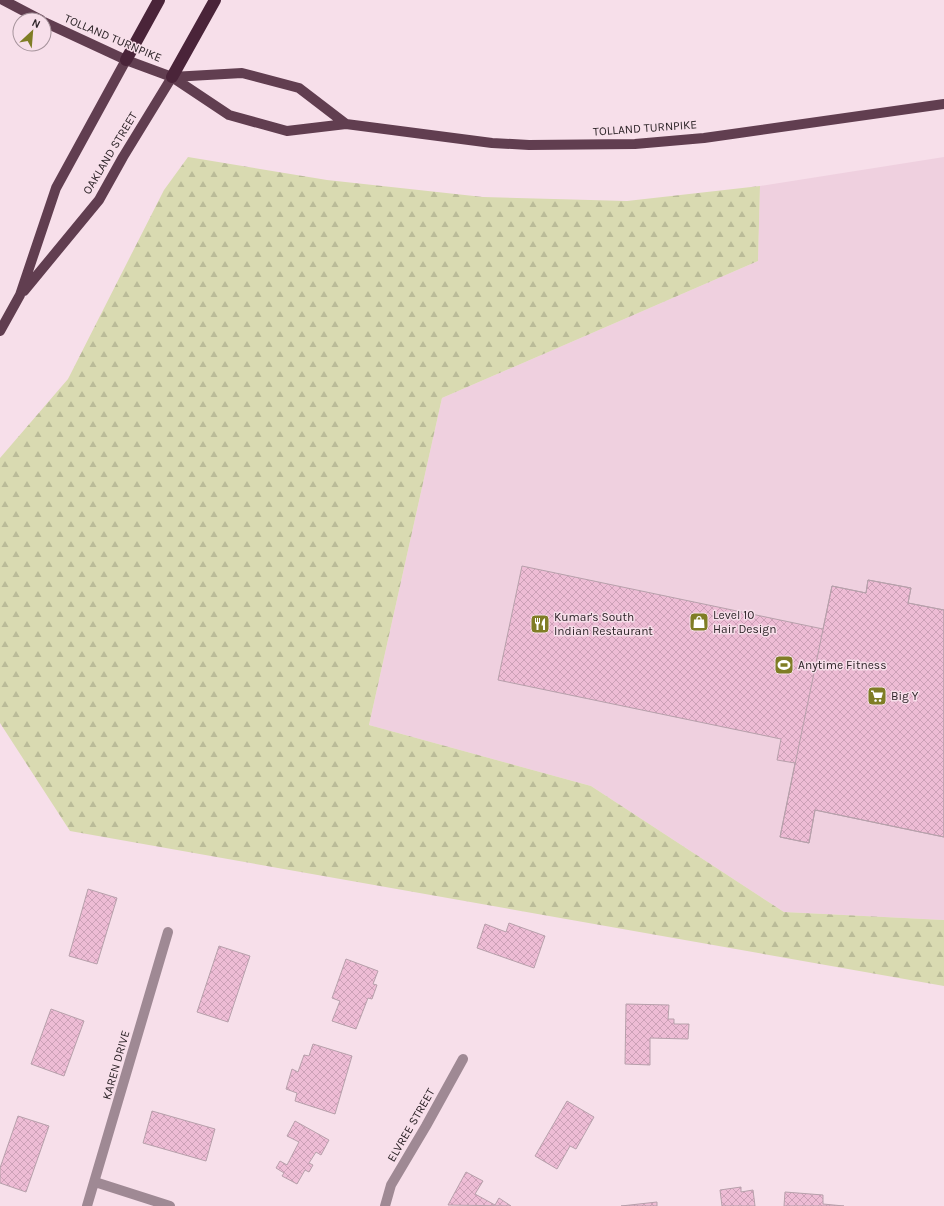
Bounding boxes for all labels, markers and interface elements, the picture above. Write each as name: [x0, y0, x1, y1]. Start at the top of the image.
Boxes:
street label: TOLLAND TURNPIKE: [62, 11, 164, 65]
north arrow: [12, 12, 52, 52]
text: N: [30, 16, 43, 31]
street label: OAKLAND STREET: [80, 109, 140, 197]
street label: TOLLAND TURNPIKE: [592, 117, 698, 139]
place label: Level 10 Hair Design: [713, 608, 776, 636]
place label: Kumar's South Indian Restaurant: [554, 610, 653, 638]
shop icon: Level 10 Hair Design: [688, 611, 710, 633]
restaurant icon: Kumar's South Indian Restaurant: [529, 613, 551, 635]
sports icon: Anytime Fitness: [773, 654, 795, 676]
place label: Anytime Fitness: [798, 658, 886, 672]
supermarket icon: Big Y: [866, 685, 888, 707]
place label: Big Y: [891, 689, 919, 703]
street label: KAREN DRIVE: [99, 1029, 133, 1101]
street label: ELVREE STREET: [384, 1086, 438, 1164]

